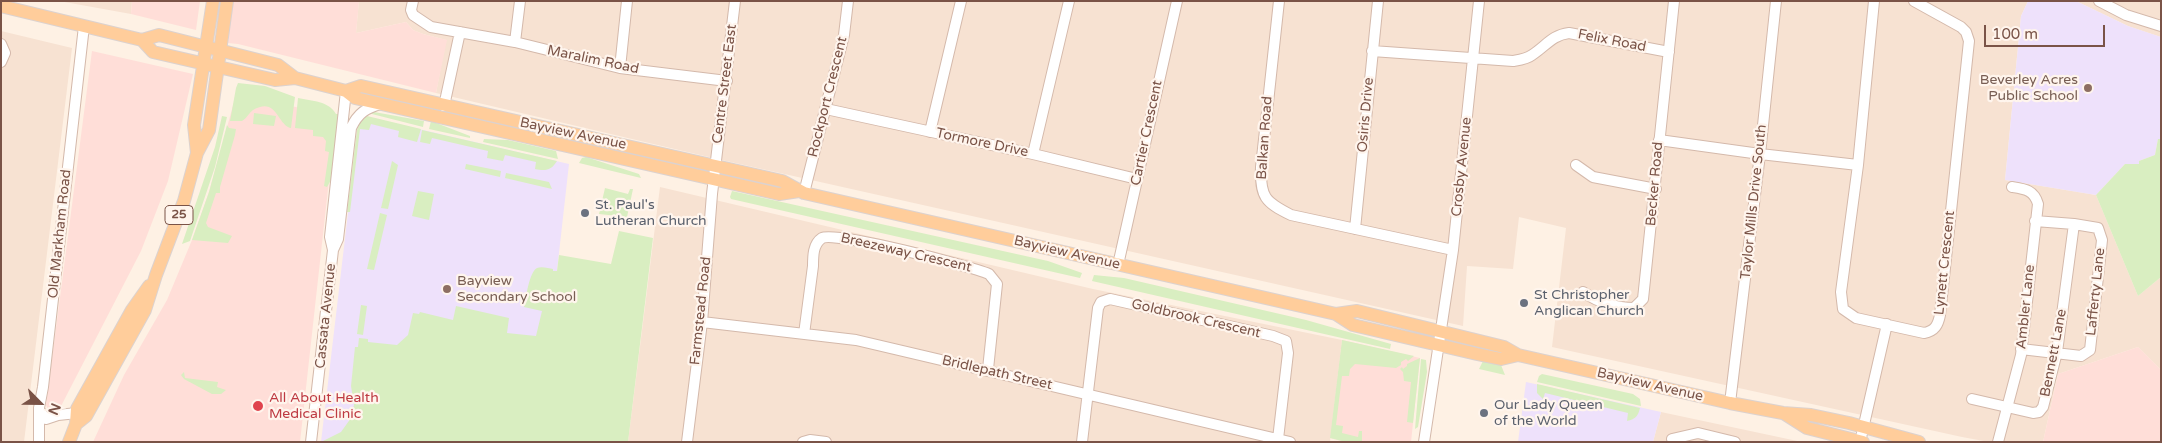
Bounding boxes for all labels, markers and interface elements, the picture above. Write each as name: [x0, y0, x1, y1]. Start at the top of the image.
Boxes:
scale bar: [1987, 15, 2108, 47]
street label: Centre Street East: [709, 23, 741, 145]
text: 100 m: [1992, 25, 2038, 43]
street label: Felix Road: [1576, 26, 1648, 56]
street label: Rockport Crescent: [805, 35, 851, 159]
street label: Maralim Road: [546, 42, 640, 78]
place label: Beverley Acres Public School: [1980, 72, 2078, 104]
street label: Osiris Drive: [1354, 77, 1378, 153]
street label: Cartier Crescent: [1128, 79, 1166, 187]
marker: Beverley Acres Public School: [2082, 82, 2094, 94]
street label: Balkan Road: [1254, 96, 1276, 180]
street label: Bayview Avenue: [518, 114, 628, 154]
street label: Crosby Avenue: [1448, 116, 1476, 218]
street label: Taylor Mills Drive South: [1738, 124, 1770, 280]
street label: Tormore Drive: [934, 125, 1030, 161]
street label: Becker Road: [1643, 141, 1667, 227]
street label: Old Markham Road: [45, 169, 75, 299]
place label: St. Paul's Lutheran Church: [595, 197, 707, 230]
road number: 25: [165, 206, 193, 224]
marker: St. Paul's Lutheran Church: [579, 207, 591, 219]
street label: Lynett Crescent: [1931, 210, 1959, 316]
street label: Breezeway Crescent: [839, 230, 973, 276]
street label: Bayview Avenue: [1012, 233, 1122, 273]
street label: Lafferty Lane: [2083, 247, 2109, 337]
street label: Farmstead Road: [687, 256, 715, 366]
street label: Cassata Avenue: [312, 263, 340, 369]
street label: Ambler Lane: [2013, 264, 2039, 350]
place label: Bayview Secondary School: [457, 273, 576, 306]
marker: Bayview Secondary School: [441, 283, 453, 295]
place label: St Christopher Anglican Church: [1534, 287, 1644, 320]
street label: Goldbrook Crescent: [1130, 296, 1262, 342]
marker: St Christopher Anglican Church: [1518, 297, 1530, 309]
street label: Bennett Lane: [2037, 308, 2071, 398]
street label: Bridlepath Street: [940, 352, 1054, 394]
street label: Bayview Avenue: [1595, 365, 1705, 405]
north arrow: [15, 378, 65, 428]
place label: All About Health Medical Clinic: [269, 390, 379, 422]
place label: Our Lady Queen of the World: [1494, 397, 1603, 430]
marker: All About Health Medical Clinic: [251, 399, 265, 413]
text: N: [44, 401, 64, 418]
marker: Our Lady Queen of the World: [1478, 407, 1490, 419]

